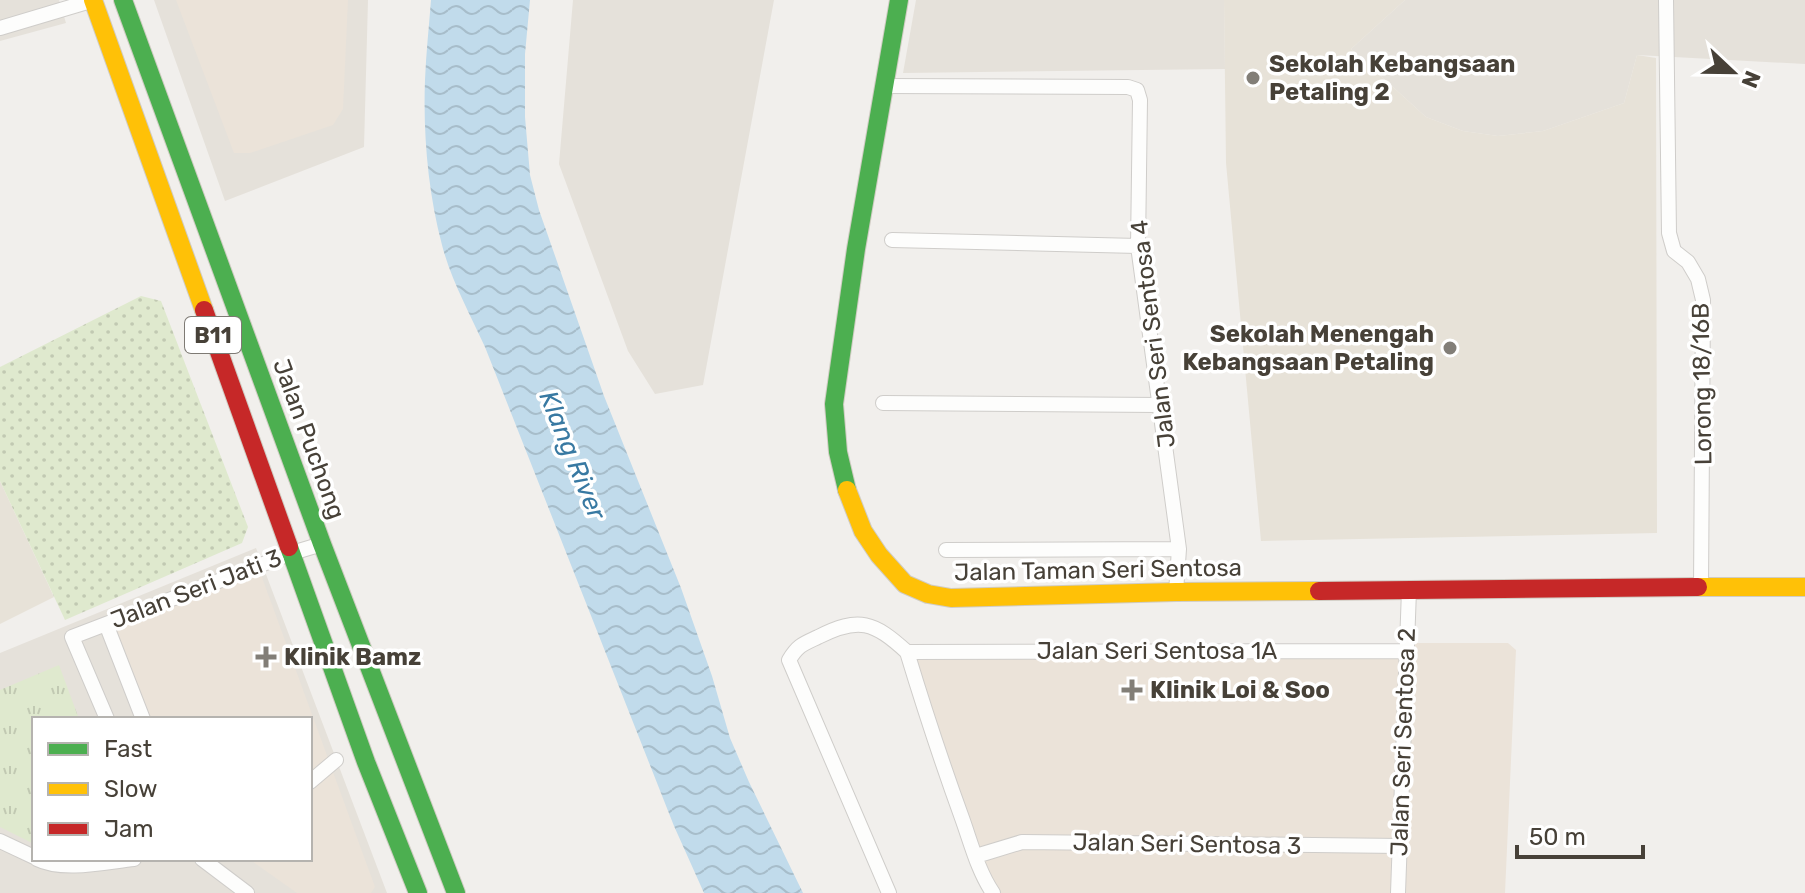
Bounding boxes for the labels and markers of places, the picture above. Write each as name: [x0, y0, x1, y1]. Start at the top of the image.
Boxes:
place label: Sekolah Kebangsaan Petaling 2: [1269, 50, 1516, 106]
marker: Sekolah Kebangsaan Petaling 2: [1244, 69, 1262, 87]
place label: Sekolah Menengah Kebangsaan Petaling: [1182, 320, 1434, 376]
marker: Sekolah Menengah Kebangsaan Petaling: [1441, 339, 1459, 357]
place label: Klinik Bamz: [284, 643, 421, 671]
marker: Klinik Bamz: [255, 646, 277, 668]
place label: Klinik Loi & Soo: [1150, 676, 1330, 704]
marker: Klinik Loi & Soo: [1121, 679, 1143, 701]

